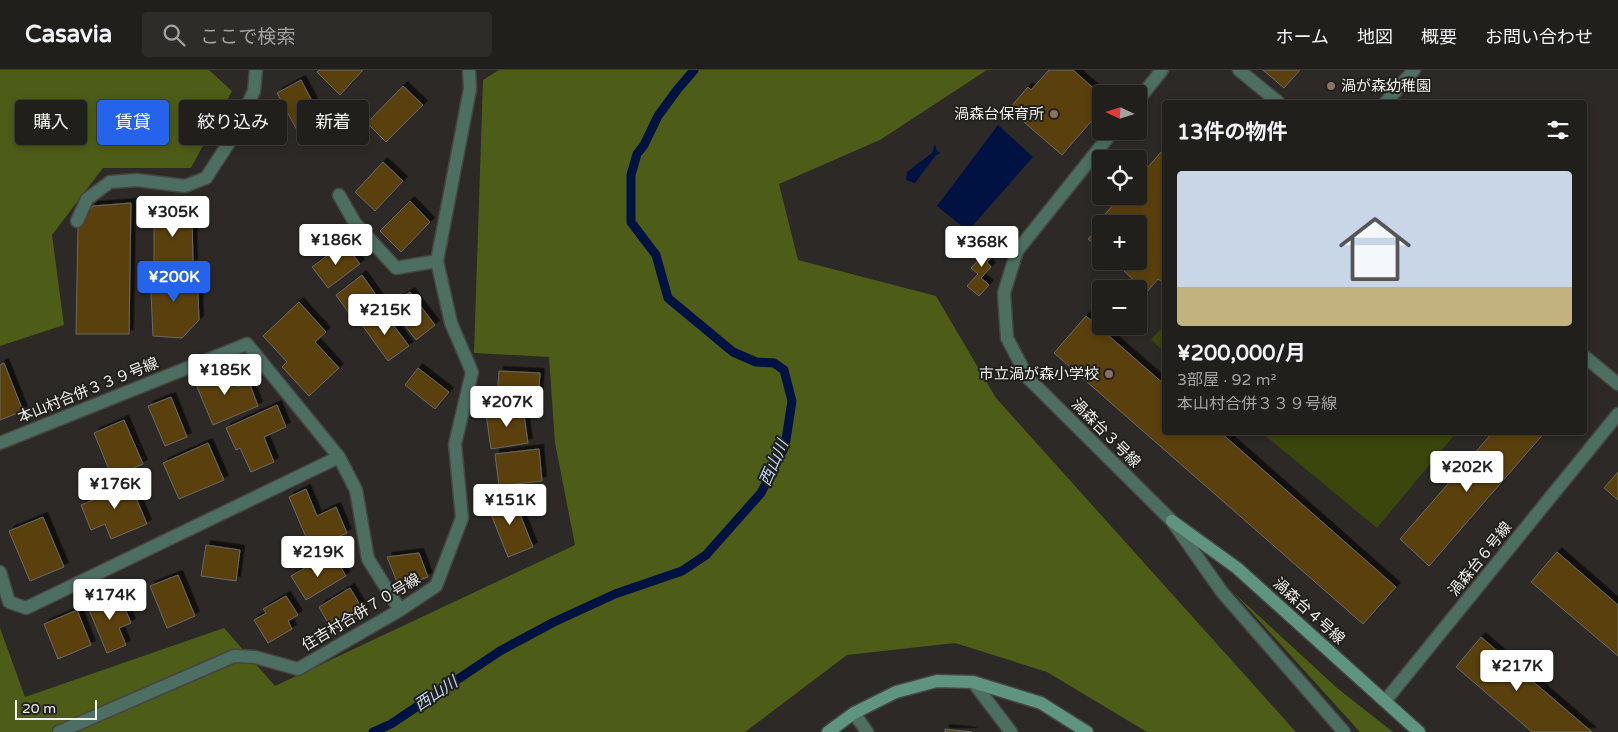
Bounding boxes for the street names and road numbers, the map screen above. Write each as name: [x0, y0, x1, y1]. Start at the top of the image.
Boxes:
street label: 本山村合併３３９号線: [15, 354, 161, 426]
street label: 渦森台３号線: [1068, 395, 1144, 471]
street label: 渦森台６号線: [1445, 518, 1515, 600]
street label: 住吉村合併７０号線: [298, 570, 424, 654]
street label: 渦森台４号線: [1270, 574, 1348, 648]

